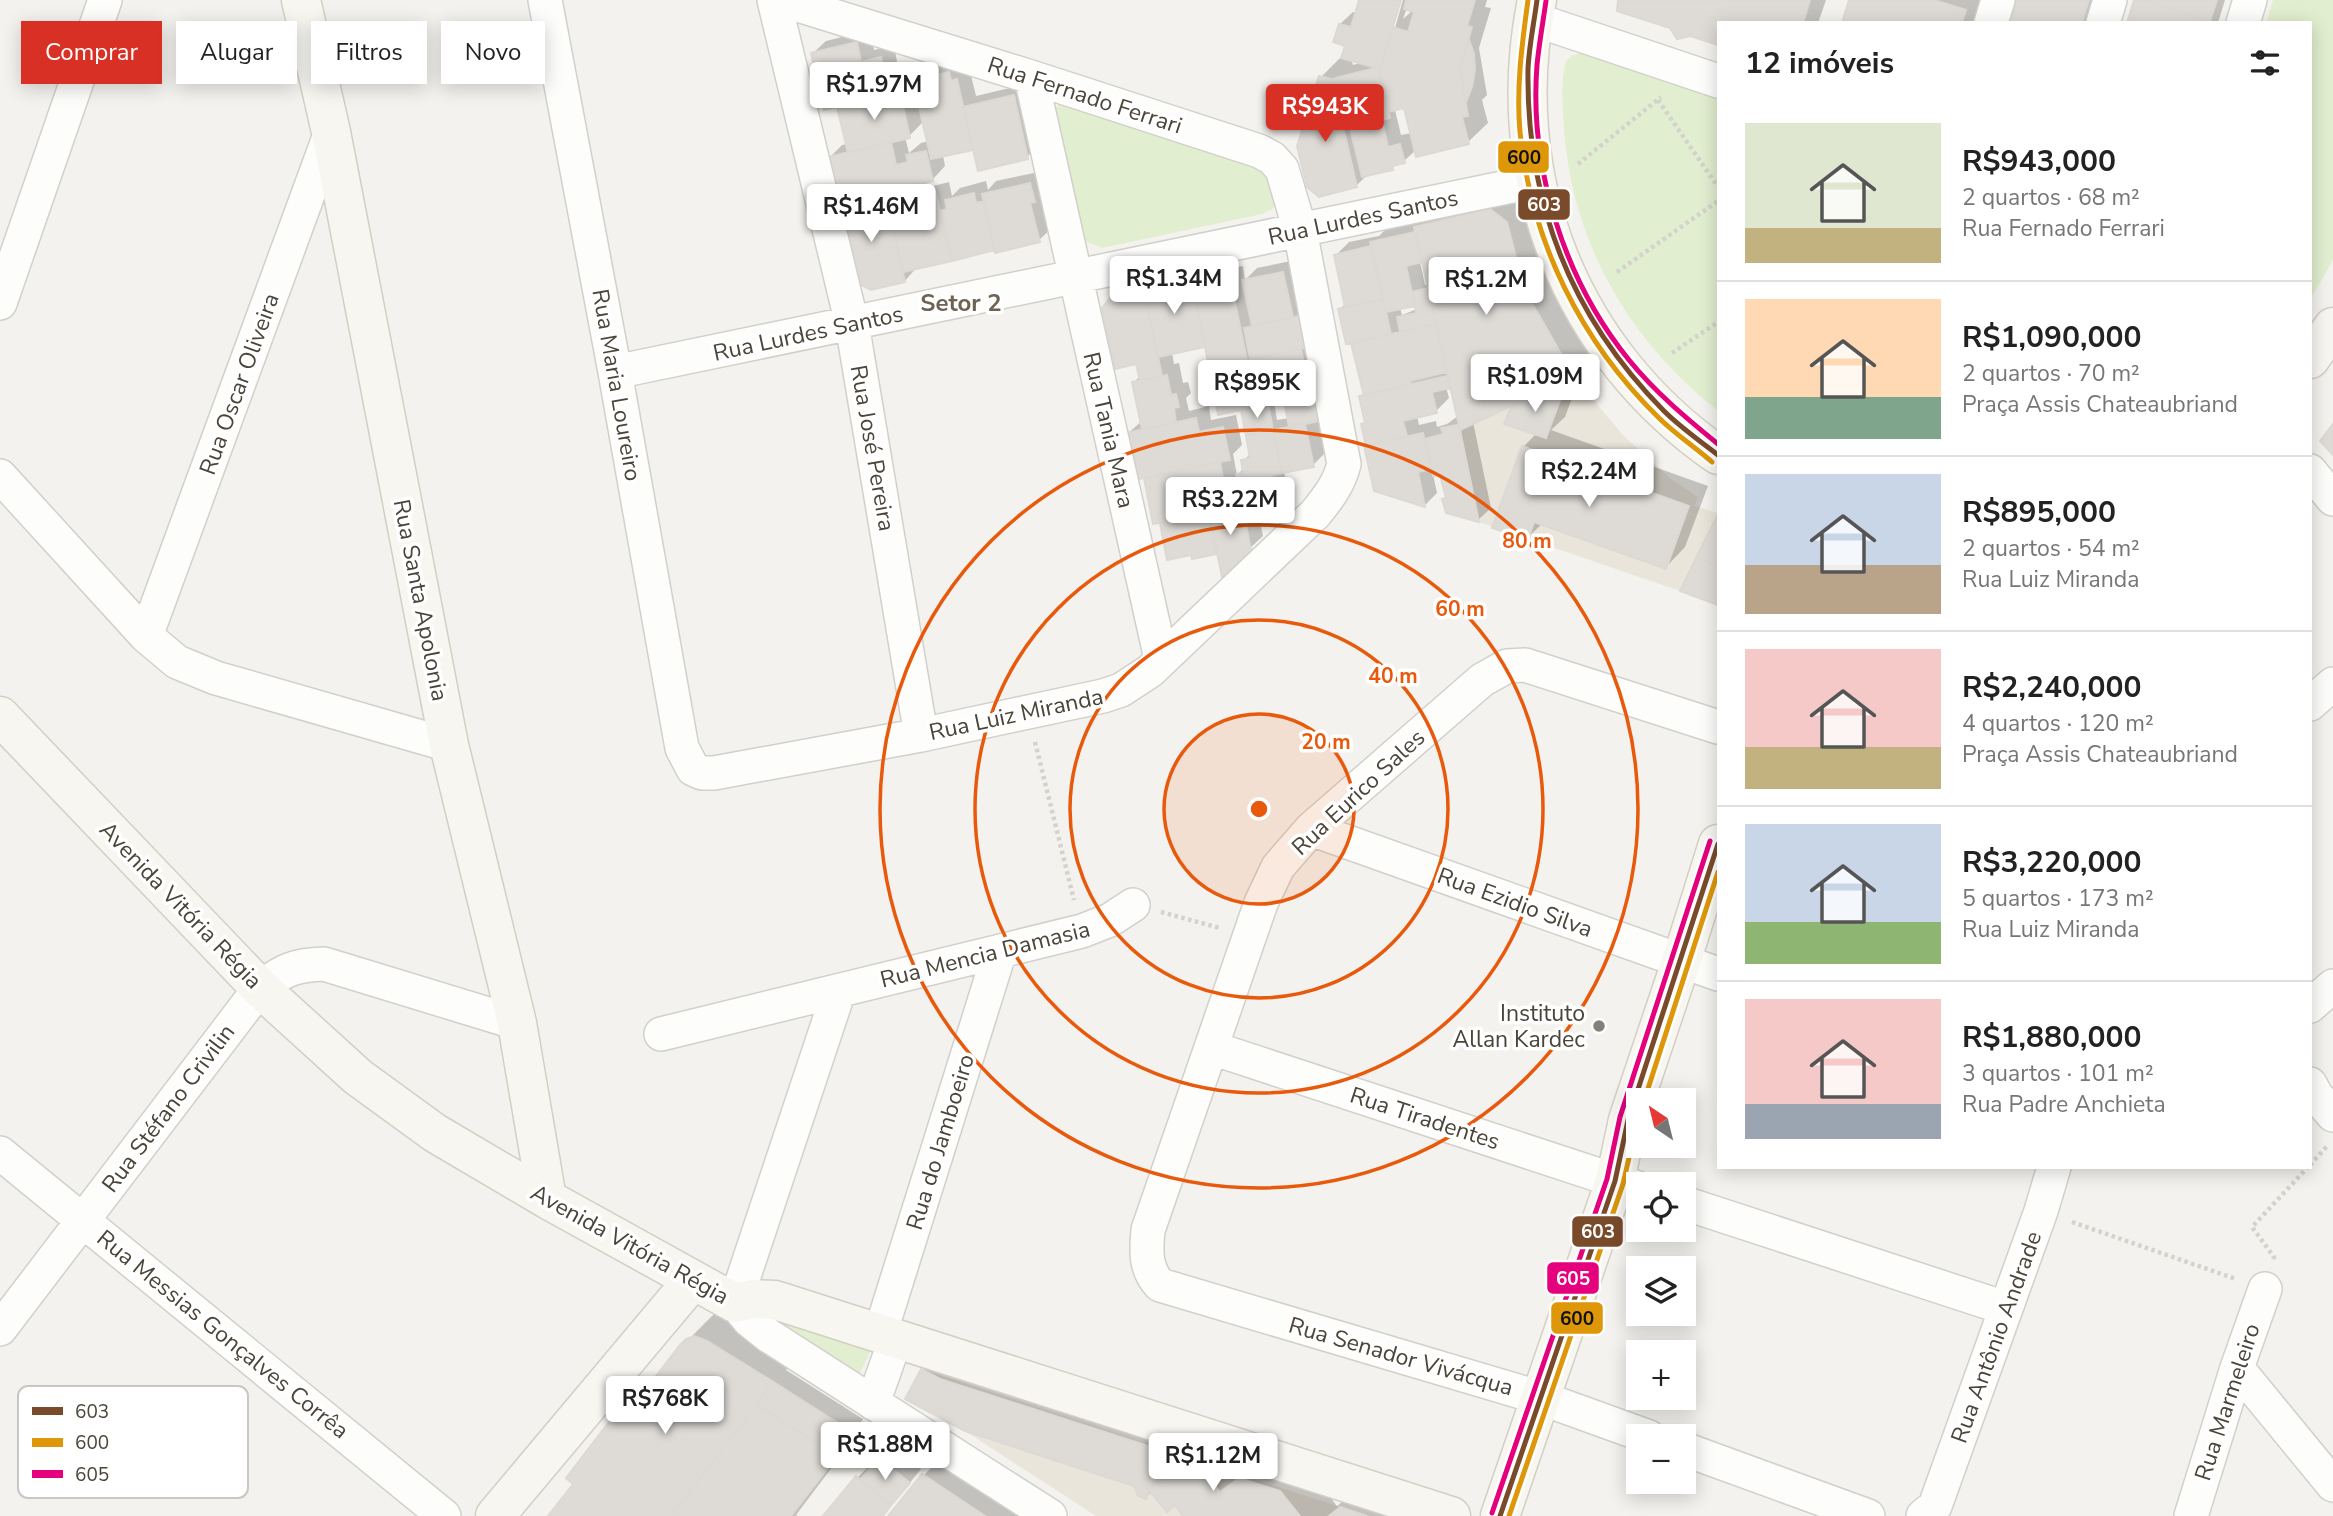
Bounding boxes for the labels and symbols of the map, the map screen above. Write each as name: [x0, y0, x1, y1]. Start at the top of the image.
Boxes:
street label: Rua Fernado Ferrari: [984, 49, 1186, 142]
pin: R$1.97M: [809, 62, 939, 122]
pin: R$943K: [1268, 85, 1382, 144]
line badge: 600: [1497, 140, 1550, 174]
text: 600: [1507, 145, 1541, 171]
street label: Rua Lurdes Santos: [1265, 182, 1461, 253]
pin: R$1.46M: [806, 184, 936, 244]
line badge: 603: [1517, 188, 1571, 221]
text: 603: [1527, 192, 1561, 218]
pin: R$1.34M: [1109, 256, 1239, 316]
pin: R$1.2M: [1429, 258, 1543, 317]
street label: Rua Maria Loureiro: [584, 287, 649, 484]
district label: Setor 2: [920, 287, 1002, 319]
street label: Rua Oscar Oliveira: [192, 289, 287, 479]
street label: Rua Lurdes Santos: [710, 298, 906, 369]
street label: Rua Tania Mara: [1075, 349, 1142, 511]
pin: R$1.09M: [1470, 354, 1600, 414]
pin: R$895K: [1200, 360, 1314, 420]
street label: Rua José Pereira: [843, 363, 902, 534]
pin: R$2.24M: [1524, 449, 1654, 509]
pin: R$3.22M: [1165, 477, 1295, 537]
street label: Rua Santa Apolonia: [386, 497, 455, 704]
text: 80 m: [1502, 527, 1552, 555]
text: 60 m: [1435, 595, 1485, 623]
text: 40 m: [1368, 662, 1418, 690]
street label: Rua Luiz Miranda: [926, 681, 1106, 748]
street label: Rua Eurico Sales: [1285, 722, 1432, 862]
text: 20 m: [1301, 728, 1351, 756]
centre of rings: [1247, 797, 1271, 821]
street label: Avenida Vitória Régia: [92, 815, 269, 996]
street label: Rua Ezidio Silva: [1433, 860, 1597, 945]
street label: Rua Mencia Damasia: [877, 913, 1093, 996]
place label: Instituto Allan Kardec: [1453, 998, 1585, 1055]
street label: Rua Stéfano Crivilin: [95, 1018, 242, 1199]
marker: Instituto Allan Kardec: [1591, 1018, 1607, 1034]
street label: Rua do Jamboeiro: [899, 1050, 982, 1234]
street label: Rua Tiradentes: [1346, 1080, 1504, 1157]
north arrow: [1626, 1088, 1696, 1158]
street label: Avenida Vitória Régia: [525, 1177, 734, 1312]
line badge: 603: [1571, 1215, 1624, 1248]
text: 603: [1581, 1219, 1615, 1245]
street label: Rua Messias Gonçalves Corrêa: [90, 1223, 355, 1446]
street label: Rua Antônio Andrade: [1944, 1227, 2049, 1447]
line badge: 605: [1546, 1261, 1600, 1295]
text: 605: [1556, 1266, 1590, 1292]
line badge: 600: [1550, 1301, 1604, 1335]
text: 600: [1560, 1306, 1594, 1332]
street label: Rua Senador Vivácqua: [1285, 1310, 1517, 1403]
street label: Rua Marmeleiro: [2187, 1320, 2267, 1485]
pin: R$768K: [608, 1376, 722, 1436]
legend: [18, 1386, 248, 1498]
text: 603: [75, 1399, 109, 1425]
pin: R$1.88M: [820, 1422, 950, 1482]
text: 600: [75, 1430, 109, 1456]
pin: R$1.12M: [1148, 1434, 1278, 1493]
text: 605: [75, 1462, 109, 1488]

